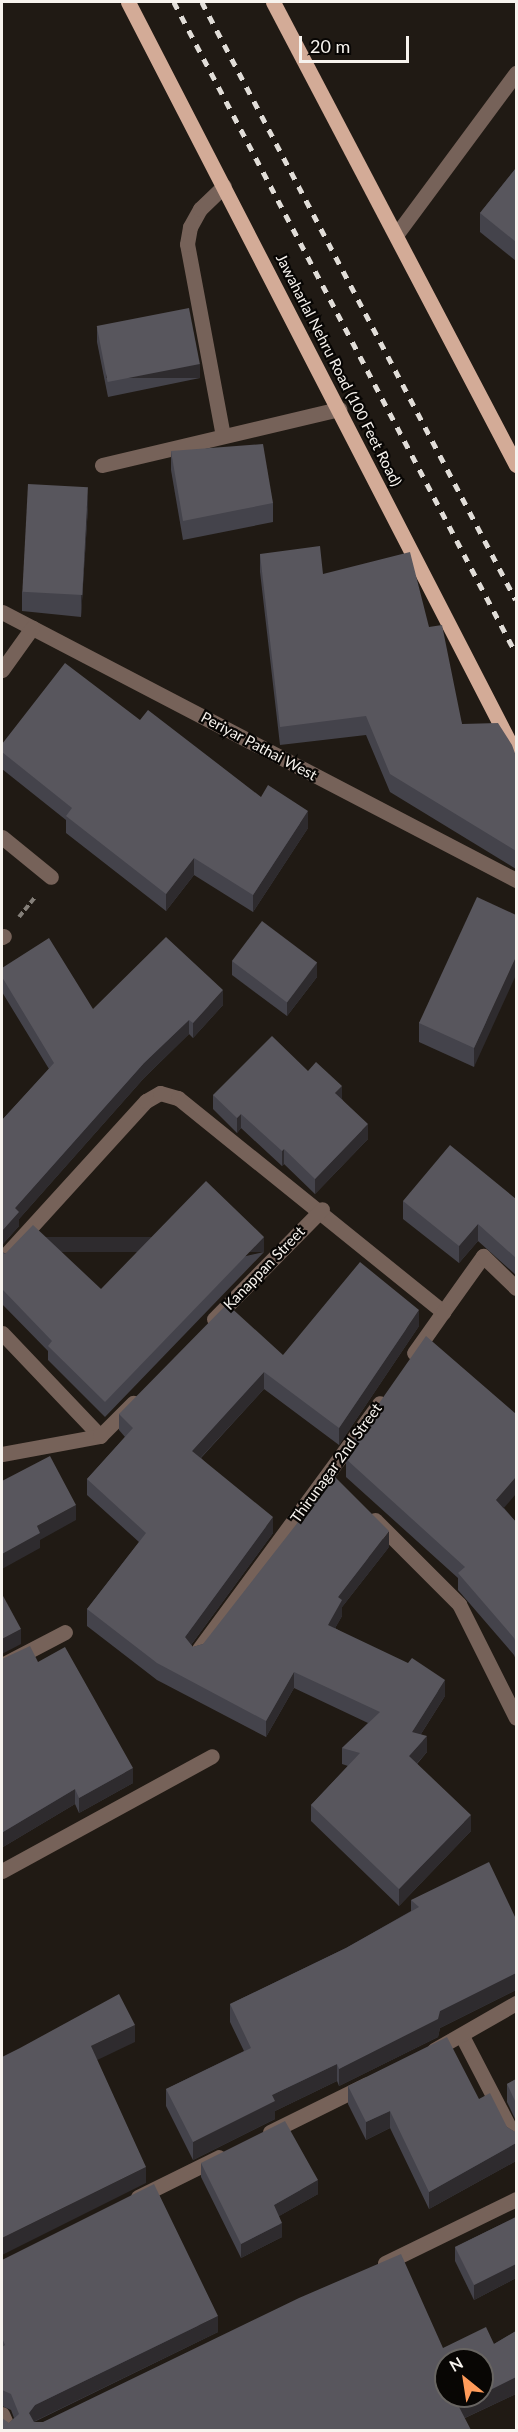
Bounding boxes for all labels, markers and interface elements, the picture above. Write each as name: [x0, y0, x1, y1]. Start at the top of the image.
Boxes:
scale bar: [302, 24, 412, 62]
text: 20 m: [310, 35, 350, 57]
street label: Jawaharlal Nehru Road (100 Feet Road): [272, 251, 406, 489]
street label: Periyar Pathai West: [198, 708, 320, 784]
street label: Kanappan Street: [220, 1222, 308, 1314]
street label: Thirunagar 2nd Street: [286, 1400, 386, 1526]
north arrow: [434, 2348, 494, 2408]
text: N: [446, 2352, 466, 2375]

